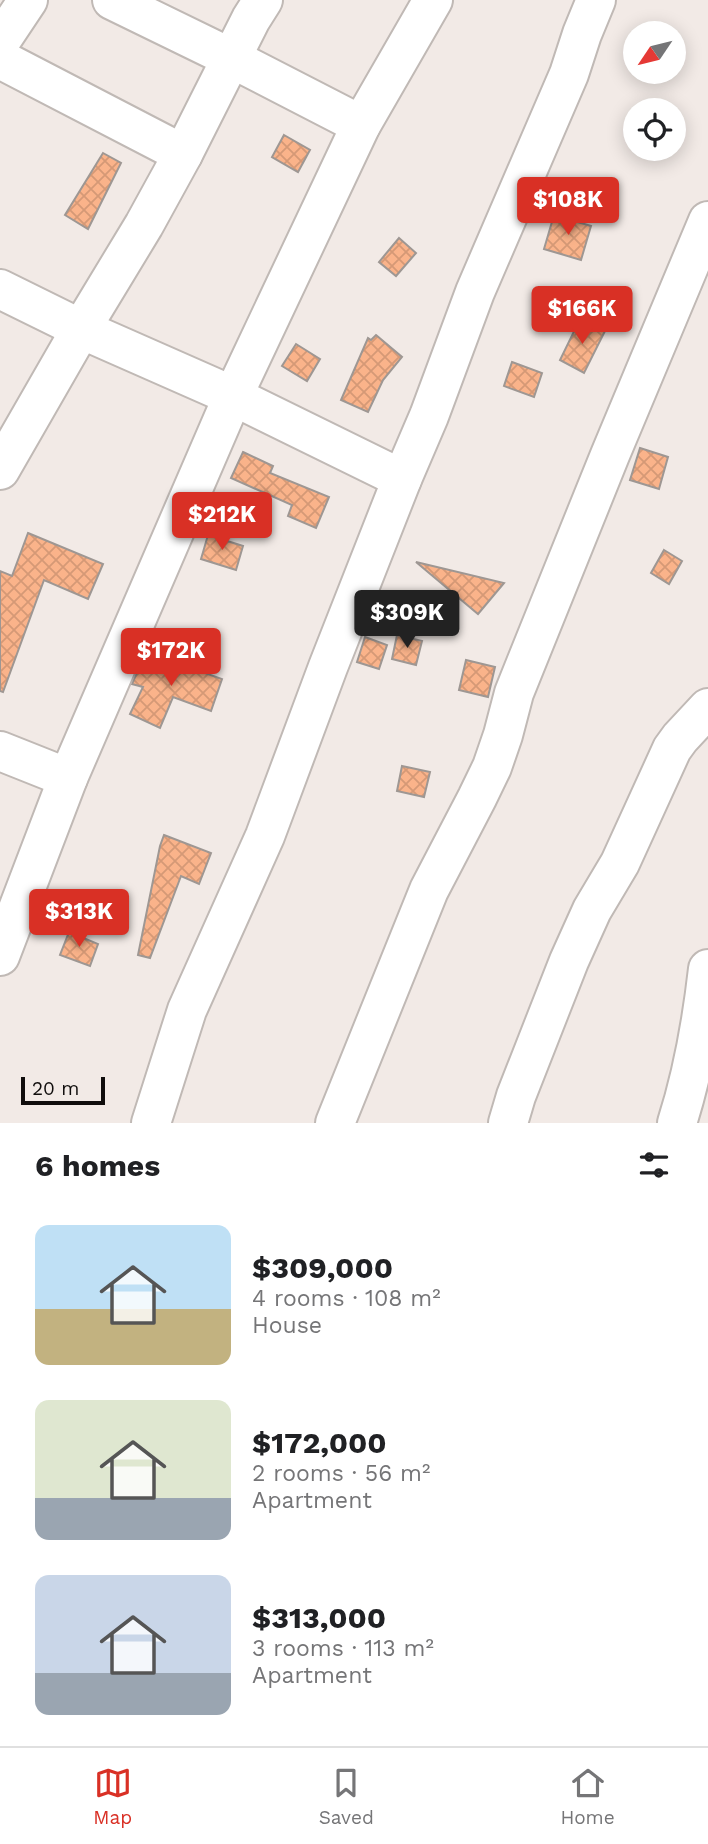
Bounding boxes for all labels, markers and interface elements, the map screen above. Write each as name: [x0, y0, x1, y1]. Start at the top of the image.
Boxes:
north arrow: [623, 21, 686, 84]
map controls: [623, 21, 686, 161]
button: locate: [623, 98, 686, 161]
pin: $108K: [519, 177, 617, 237]
text: $108K: [533, 186, 603, 213]
pin: $166K: [533, 286, 631, 346]
text: $166K: [548, 295, 616, 322]
pin: $212K: [173, 492, 271, 552]
text: $212K: [188, 501, 256, 528]
pin: $309K: [358, 590, 456, 650]
text: $309K: [370, 599, 444, 626]
pin: $172K: [122, 628, 220, 688]
text: $172K: [137, 637, 205, 664]
pin: $313K: [30, 890, 128, 949]
text: $313K: [45, 898, 113, 925]
scale bar: [21, 1074, 105, 1106]
text: 20 m: [32, 1077, 79, 1100]
icon: filters: [635, 1146, 673, 1184]
text: 6 homes: [35, 1148, 160, 1183]
text: $309,000: [252, 1250, 393, 1285]
icon: home: [91, 1253, 175, 1337]
text: 4 rooms · 108 m²: [252, 1285, 441, 1312]
text: House: [252, 1312, 322, 1339]
text: $172,000: [252, 1425, 387, 1460]
icon: home: [91, 1428, 175, 1512]
text: 2 rooms · 56 m²: [252, 1460, 430, 1487]
text: Apartment: [252, 1487, 372, 1514]
text: $313,000: [252, 1600, 386, 1635]
icon: home: [91, 1603, 175, 1687]
text: 3 rooms · 113 m²: [252, 1635, 434, 1662]
text: Apartment: [252, 1662, 372, 1689]
tab: Map: [93, 1764, 132, 1829]
tab: Saved: [319, 1764, 374, 1829]
tab: Home: [560, 1764, 615, 1829]

